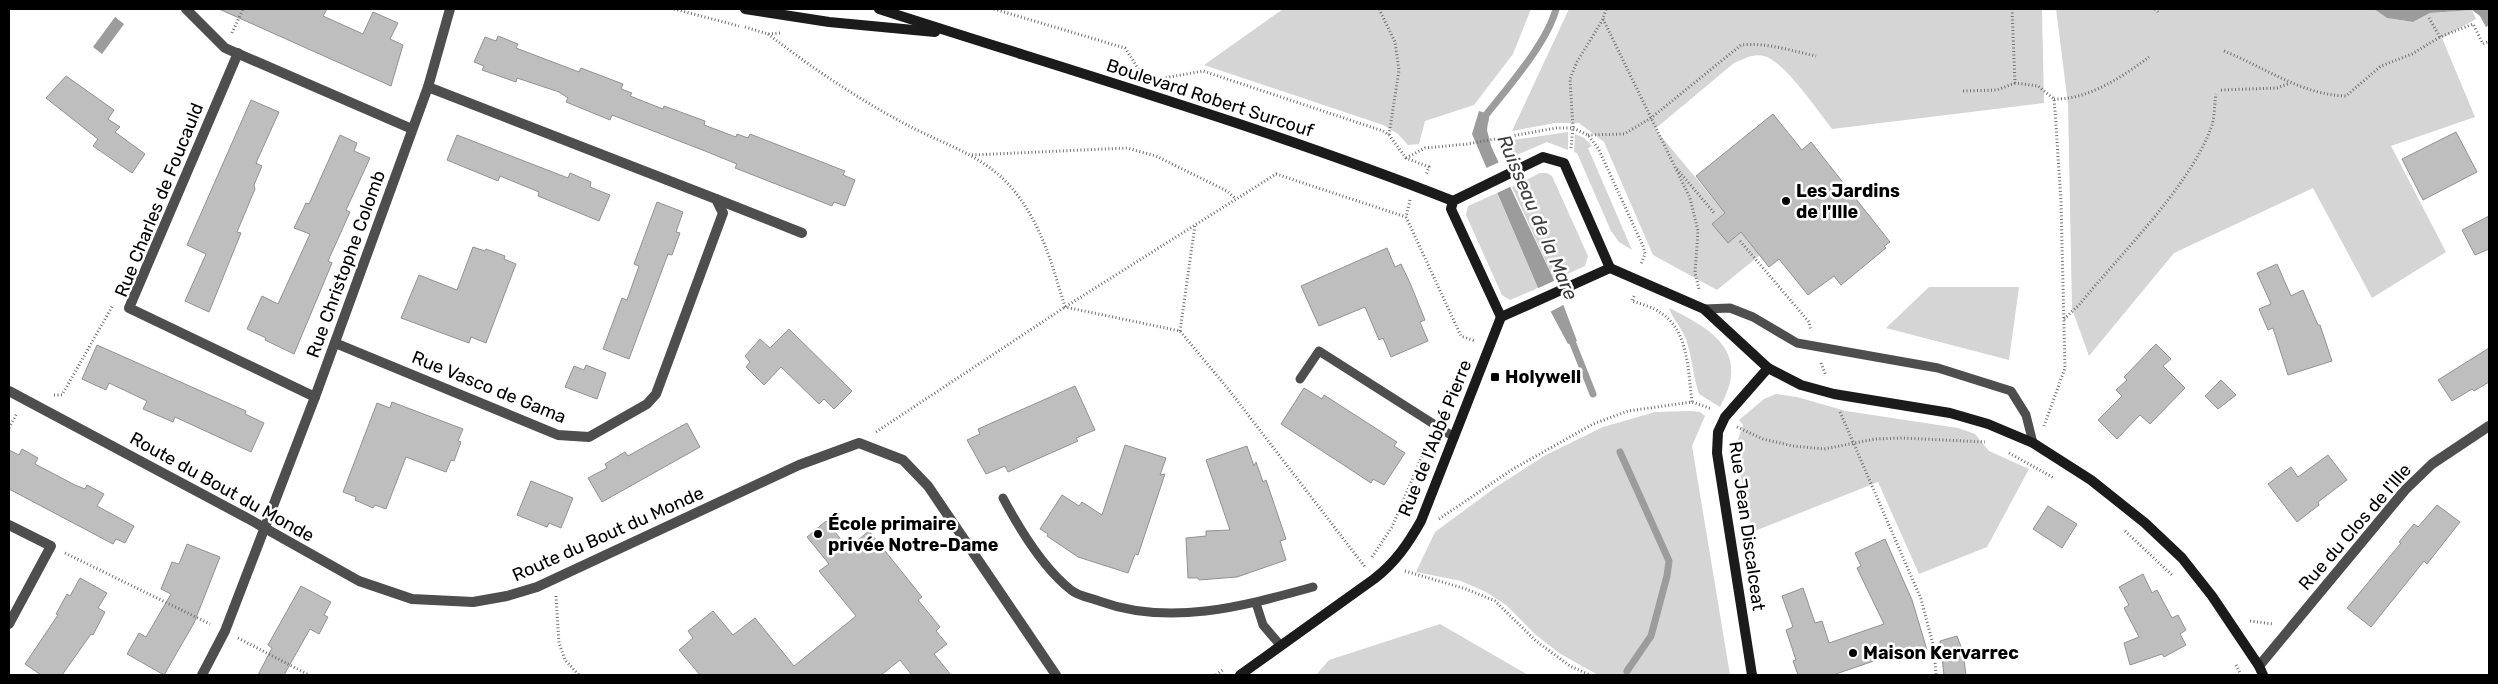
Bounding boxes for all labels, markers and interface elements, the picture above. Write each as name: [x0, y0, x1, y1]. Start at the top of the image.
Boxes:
street label: Boulevard Robert Surcouf: [1104, 54, 1316, 142]
street label: Rue Charles de Foucauld: [110, 100, 208, 300]
water label: Ruisseau de la Mare: [1492, 131, 1583, 303]
street label: Rue Christophe Colomb: [302, 167, 390, 361]
place label: Les Jardins de l'Ille: [1796, 180, 1900, 223]
marker: Les Jardins de l'Ille: [1780, 195, 1792, 207]
street label: Rue Vasco de Gama: [409, 346, 569, 428]
street label: Rue de l'Abbé Pierre: [1394, 356, 1476, 520]
place label: Holywell: [1505, 366, 1581, 388]
marker: Holywell: [1489, 371, 1501, 383]
street label: Route du Bout du Monde: [126, 427, 318, 547]
street label: Rue Jean Discalceat: [1724, 440, 1770, 612]
street label: Rue du Clos de l'Ille: [2294, 459, 2416, 595]
street label: Route du Bout du Monde: [509, 482, 707, 586]
place label: École primaire privée Notre-Dame: [828, 513, 999, 556]
marker: École primaire privée Notre-Dame: [812, 528, 824, 540]
place label: Maison Kervarrec: [1863, 642, 2019, 664]
marker: Maison Kervarrec: [1847, 647, 1859, 659]

